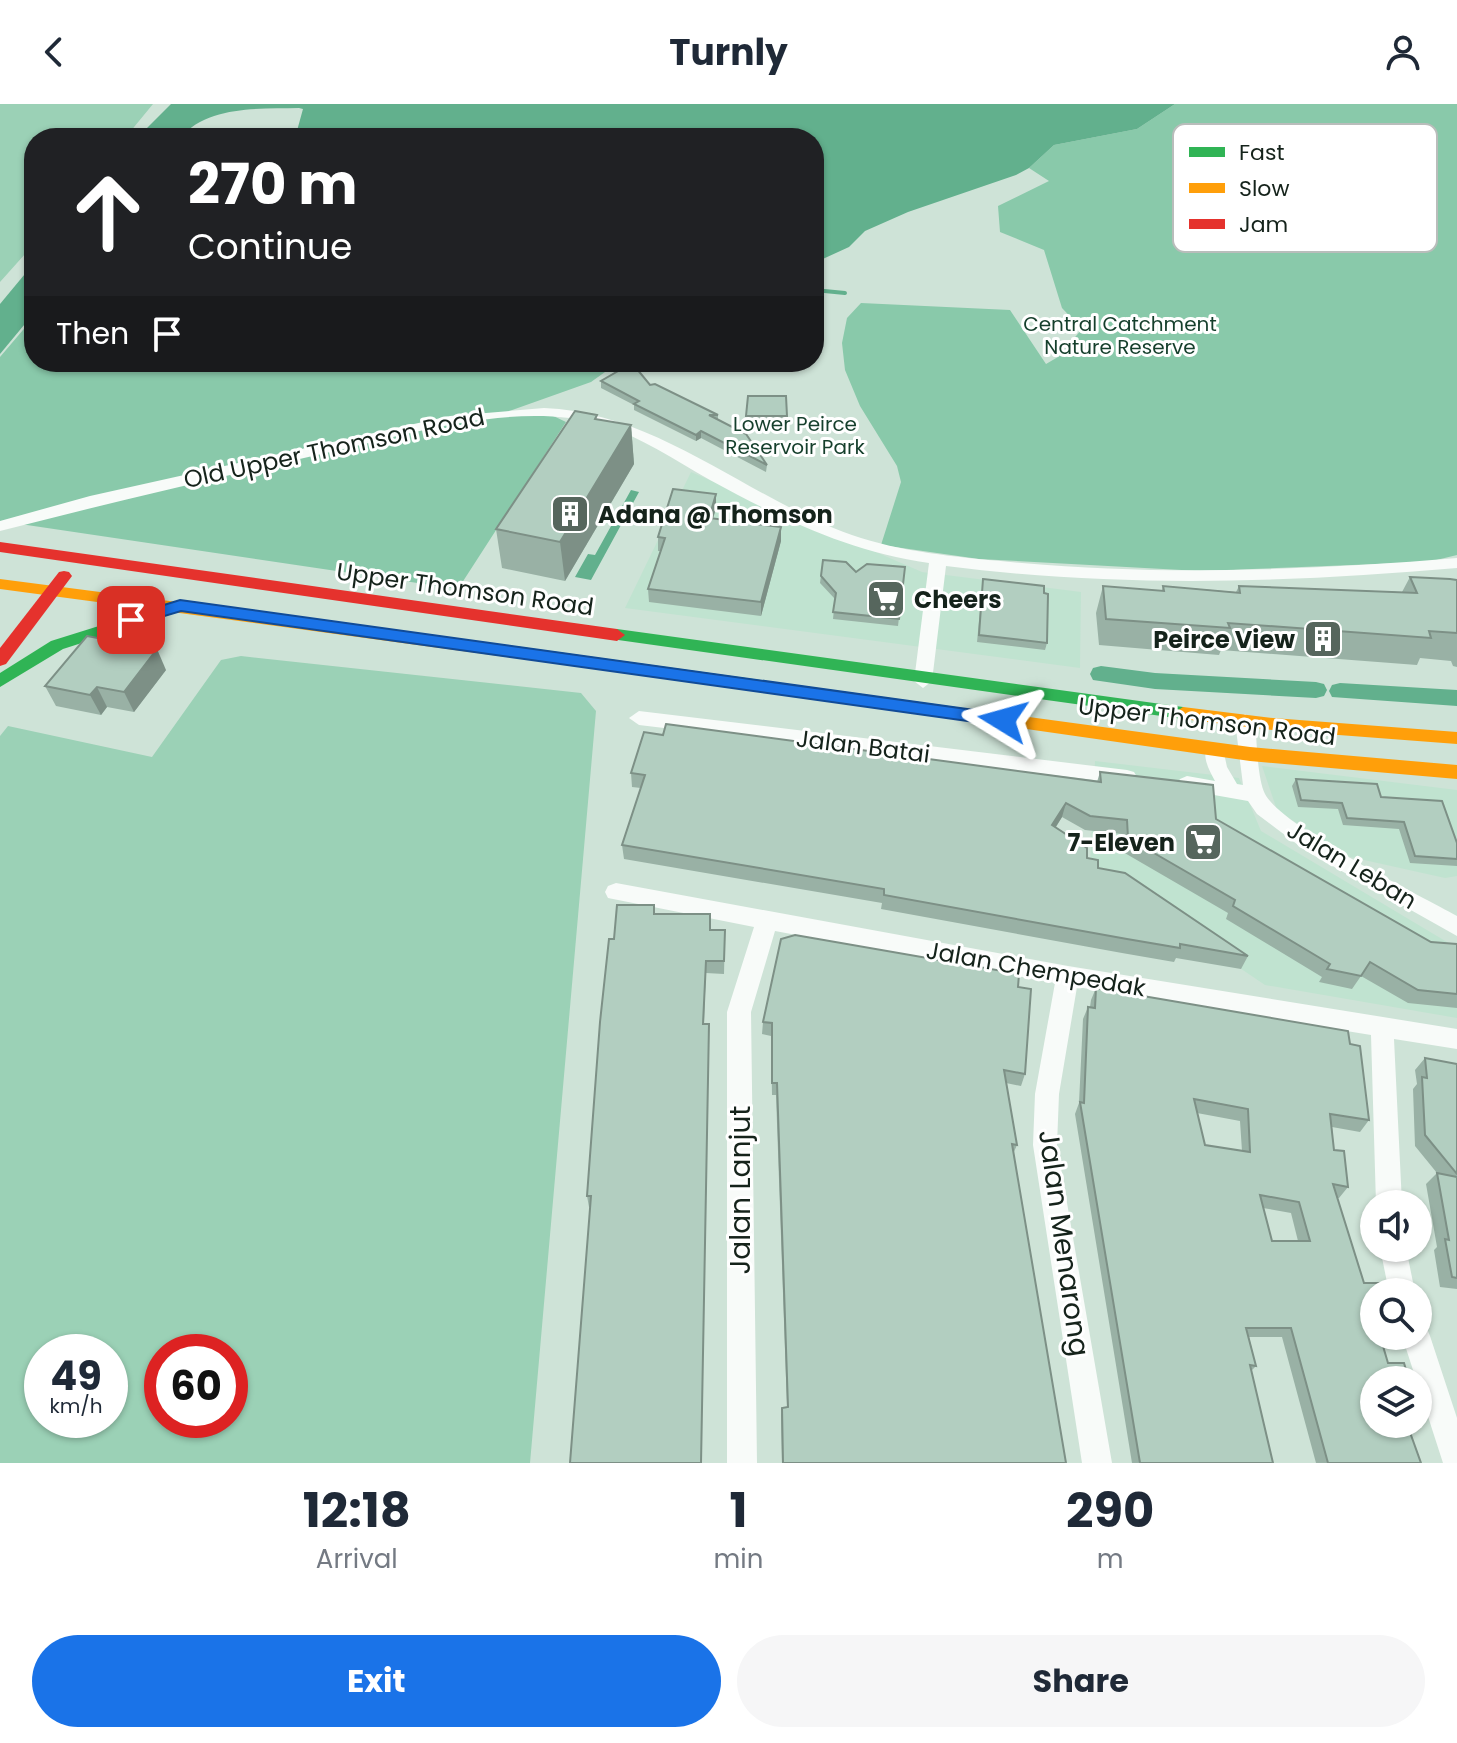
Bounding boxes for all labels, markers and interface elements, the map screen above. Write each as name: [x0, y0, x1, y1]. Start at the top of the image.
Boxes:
text: Turnly: [669, 27, 788, 78]
icon: back: [32, 30, 76, 74]
icon: person: [1381, 30, 1425, 74]
legend: [1173, 124, 1437, 252]
text: Fast: [1239, 137, 1284, 168]
text: 270 m: [188, 145, 358, 224]
icon: ahead: [56, 160, 160, 264]
text: Slow: [1239, 173, 1289, 204]
text: Jam: [1239, 209, 1288, 240]
text: Continue: [188, 221, 352, 272]
park label: Central Catchment Nature Reserve: [1023, 310, 1217, 361]
text: Then: [56, 312, 129, 355]
icon: arrive: [145, 312, 189, 356]
street label: Old Upper Thomson Road: [181, 400, 487, 496]
park label: Lower Peirce Reservoir Park: [725, 410, 865, 461]
building icon: Adana @ Thomson: [549, 493, 591, 535]
place label: Adana @ Thomson: [598, 498, 833, 531]
street label: Upper Thomson Road: [334, 555, 596, 623]
supermarket icon: Cheers: [865, 578, 907, 620]
place label: Cheers: [914, 583, 1002, 616]
pin: [97, 586, 165, 654]
icon: arrive: [109, 598, 153, 642]
building icon: Peirce View: [1302, 618, 1344, 660]
place label: Peirce View: [1153, 623, 1295, 656]
position arrow: [961, 678, 1045, 762]
street label: Upper Thomson Road: [1076, 689, 1338, 753]
street label: Jalan Batai: [794, 721, 932, 771]
street label: Jalan Leban: [1281, 813, 1423, 917]
supermarket icon: 7-Eleven: [1182, 821, 1224, 863]
place label: 7-Eleven: [1067, 826, 1175, 859]
street label: Jalan Chempedak: [924, 933, 1149, 1005]
street label: Jalan Lanjut: [721, 1106, 760, 1274]
street label: Jalan Menarong: [1029, 1127, 1099, 1359]
map controls: [1360, 1190, 1432, 1438]
button: sound: [1360, 1190, 1432, 1262]
button: search: [1360, 1278, 1432, 1350]
speed limit sign: 60: [144, 1334, 248, 1438]
text: 49: [50, 1348, 102, 1404]
button: layers: [1360, 1366, 1432, 1438]
text: km/h: [49, 1392, 103, 1420]
text: 12:18: [303, 1477, 411, 1544]
text: 1: [729, 1477, 748, 1544]
text: 290: [1066, 1477, 1154, 1544]
text: Arrival: [316, 1541, 398, 1577]
text: min: [714, 1541, 763, 1577]
text: m: [1097, 1541, 1124, 1577]
button: Exit: [32, 1635, 721, 1727]
button: Share: [737, 1635, 1425, 1727]

